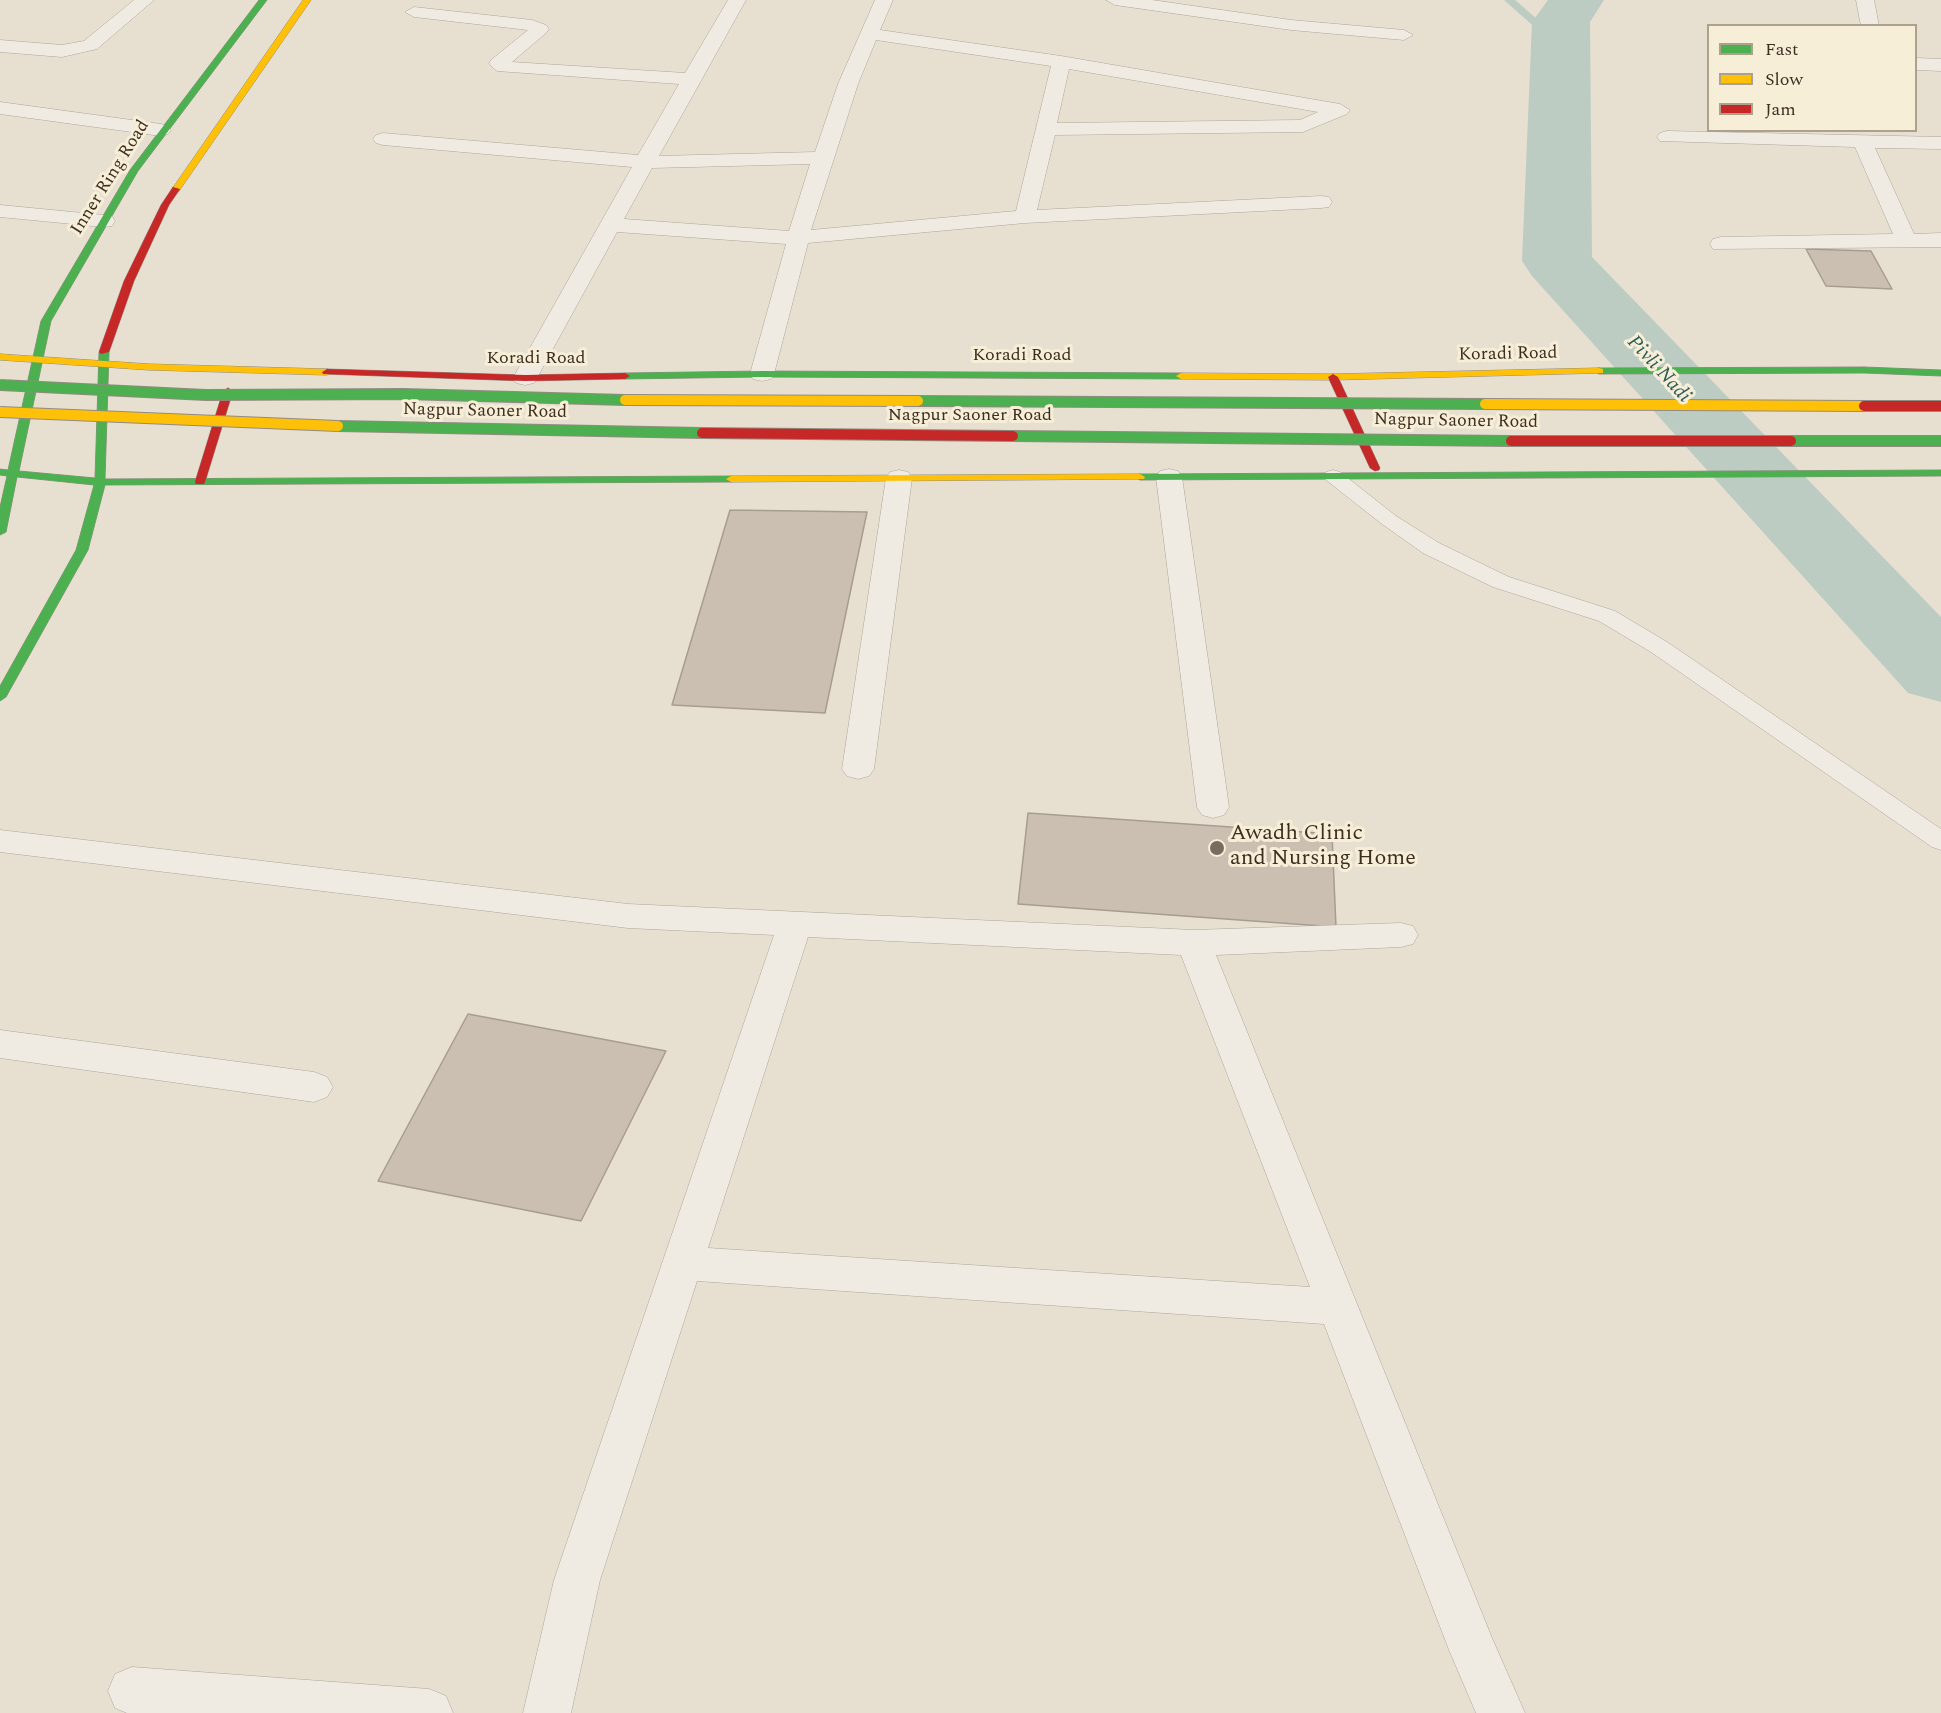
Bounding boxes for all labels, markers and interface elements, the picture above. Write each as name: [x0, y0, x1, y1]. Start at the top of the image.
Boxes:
legend: [1707, 24, 1917, 132]
text: Fast: [1765, 36, 1798, 63]
text: Slow: [1765, 66, 1803, 93]
text: Jam: [1765, 96, 1796, 123]
street label: Inner Ring Road: [67, 117, 155, 239]
water label: Pivli Nadi: [1621, 331, 1695, 409]
street label: Koradi Road: [1458, 343, 1558, 367]
street label: Koradi Road: [972, 345, 1072, 367]
street label: Koradi Road: [486, 348, 586, 370]
street label: Nagpur Saoner Road: [403, 400, 567, 424]
street label: Nagpur Saoner Road: [888, 405, 1052, 427]
street label: Nagpur Saoner Road: [1374, 410, 1538, 434]
place label: Awadh Clinic and Nursing Home: [1230, 822, 1416, 873]
marker: Awadh Clinic and Nursing Home: [1208, 839, 1226, 857]

